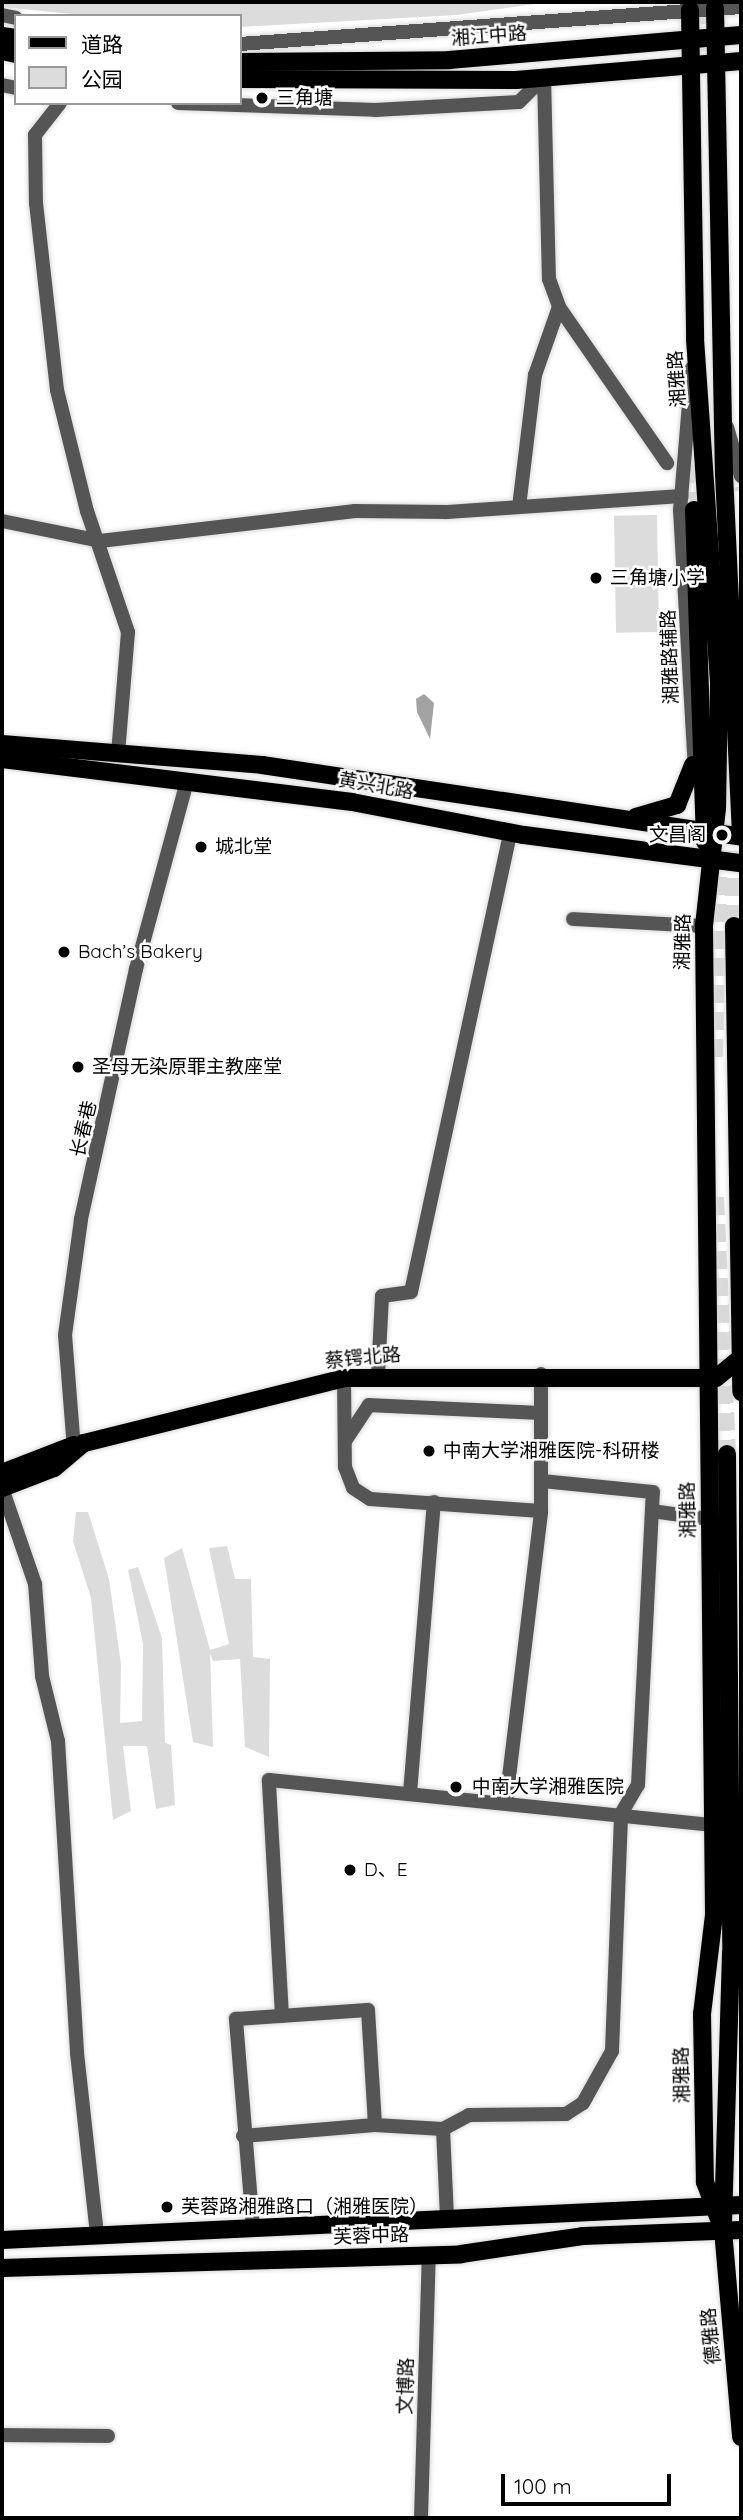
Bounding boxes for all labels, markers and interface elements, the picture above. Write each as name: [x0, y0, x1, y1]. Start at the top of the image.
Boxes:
legend: [14, 14, 242, 105]
street label: 湘江中路: [450, 22, 528, 50]
text: 道路: [81, 31, 123, 57]
text: 公园: [81, 66, 123, 92]
place label: 三角塘: [276, 87, 333, 109]
marker: 三角塘: [254, 90, 270, 106]
street label: 湘雅路: [664, 350, 690, 408]
place label: 三角塘小学: [610, 567, 705, 589]
marker: 三角塘小学: [588, 570, 604, 586]
street label: 湘雅路辅路: [657, 609, 683, 705]
street label: 黄兴北路: [337, 768, 415, 804]
place label: 文昌阁: [649, 824, 706, 846]
marker: 文昌阁: [712, 825, 732, 845]
place label: 城北堂: [215, 836, 272, 858]
marker: 城北堂: [193, 839, 209, 855]
street label: 湘雅路: [671, 913, 695, 971]
place label: Bach’s Bakery: [78, 941, 203, 963]
marker: Bach’s Bakery: [56, 944, 72, 960]
place label: 圣母无染原罪主教座堂: [92, 1056, 282, 1078]
marker: 圣母无染原罪主教座堂: [70, 1059, 86, 1075]
street label: 长春巷: [66, 1099, 102, 1159]
street label: 蔡锷北路: [324, 1343, 402, 1373]
place label: 中南大学湘雅医院-科研楼: [443, 1440, 659, 1462]
marker: 中南大学湘雅医院-科研楼: [421, 1443, 437, 1459]
street label: 湘雅路: [676, 1481, 700, 1539]
place label: 中南大学湘雅医院: [472, 1776, 624, 1798]
marker: 中南大学湘雅医院: [446, 1777, 466, 1797]
place label: D、E: [364, 1859, 407, 1881]
marker: D、E: [342, 1862, 358, 1878]
street label: 湘雅路: [670, 2046, 694, 2104]
place label: 芙蓉路湘雅路口（湘雅医院）: [181, 2196, 428, 2218]
marker: 芙蓉路湘雅路口（湘雅医院）: [159, 2199, 175, 2215]
street label: 芙蓉中路: [333, 2223, 409, 2249]
street label: 德雅路: [697, 2307, 725, 2365]
street label: 文博路: [394, 2357, 418, 2415]
scale bar: [505, 2460, 675, 2504]
text: 100 m: [514, 2473, 572, 2499]

